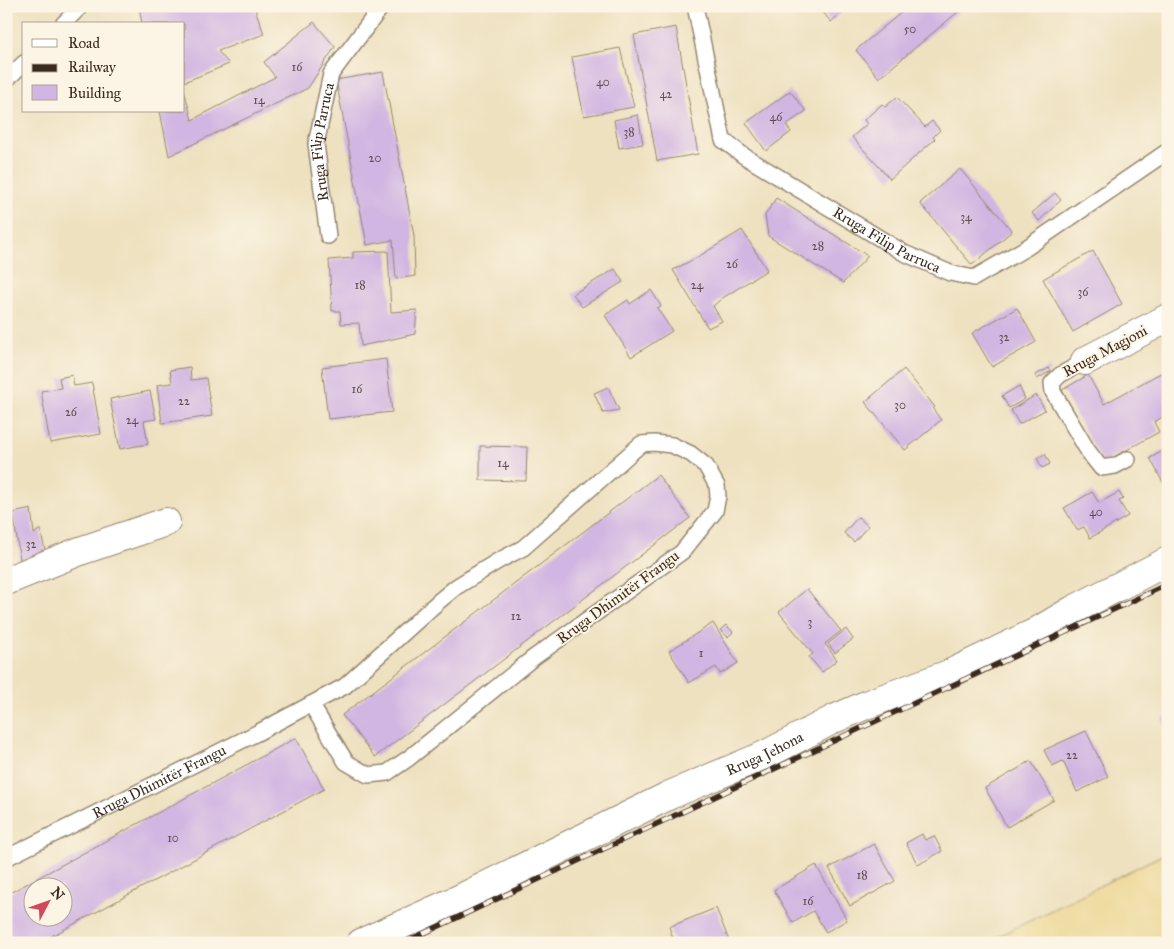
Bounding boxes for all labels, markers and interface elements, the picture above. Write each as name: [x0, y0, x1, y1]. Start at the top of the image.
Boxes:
legend: [22, 22, 185, 112]
house number: 50: [904, 22, 916, 36]
text: Road: [68, 34, 100, 52]
text: Railway: [68, 58, 117, 76]
house number: 16: [292, 60, 303, 74]
house number: 40: [596, 75, 610, 89]
street label: Rruga Filip Parruca: [307, 80, 338, 203]
text: Building: [68, 84, 122, 102]
house number: 42: [660, 87, 672, 101]
house number: 14: [253, 93, 265, 107]
house number: 46: [770, 110, 783, 124]
house number: 38: [623, 125, 635, 139]
house number: 20: [369, 151, 381, 165]
street label: Rruga Filip Parruca: [830, 203, 944, 277]
house number: 34: [960, 210, 972, 224]
house number: 28: [812, 239, 824, 253]
house number: 26: [726, 257, 739, 271]
house number: 18: [354, 278, 366, 292]
house number: 24: [691, 278, 704, 292]
house number: 36: [1078, 285, 1089, 299]
street label: Rruga Magjoni: [1060, 321, 1150, 381]
house number: 32: [999, 330, 1009, 344]
house number: 16: [352, 382, 363, 396]
house number: 22: [178, 394, 190, 408]
house number: 30: [894, 398, 906, 412]
house number: 26: [65, 405, 78, 419]
house number: 24: [126, 413, 139, 427]
house number: 14: [497, 456, 509, 470]
house number: 40: [1089, 505, 1103, 519]
house number: 32: [26, 537, 36, 551]
street label: Rruga Dhimitër Frangu: [553, 547, 683, 647]
house number: 12: [511, 609, 521, 623]
house number: 3: [808, 615, 813, 629]
house number: 1: [699, 646, 704, 660]
street label: Rruga Jehona: [723, 727, 807, 779]
street label: Rruga Dhimitër Frangu: [89, 741, 229, 823]
house number: 22: [1066, 748, 1078, 762]
house number: 10: [167, 831, 179, 845]
house number: 18: [856, 868, 868, 882]
north arrow: [22, 876, 72, 926]
text: N: [47, 884, 68, 904]
house number: 16: [803, 894, 814, 908]

